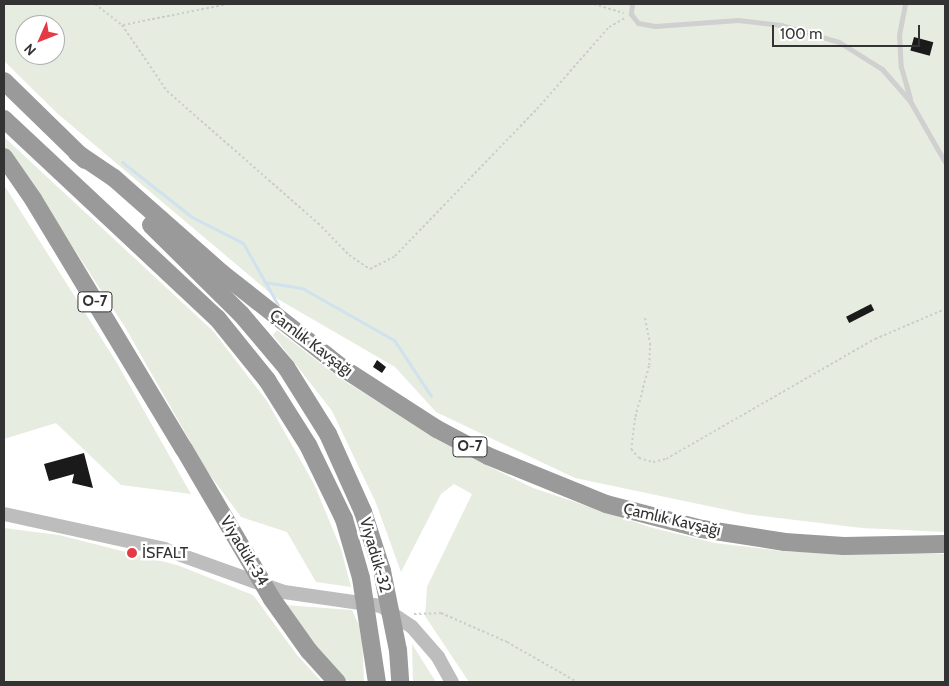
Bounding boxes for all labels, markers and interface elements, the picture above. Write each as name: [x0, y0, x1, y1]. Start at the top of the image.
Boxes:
north arrow: [15, 15, 65, 65]
scale bar: [774, 15, 922, 47]
text: 100 m: [780, 25, 822, 43]
text: N: [20, 40, 40, 60]
road number: O-7: [76, 290, 114, 314]
street label: Çamlık Kavşağı: [265, 305, 357, 381]
road number: O-7: [451, 434, 489, 460]
street label: Çamlık Kavşağı: [621, 499, 723, 541]
street label: Viyadük-34: [216, 513, 272, 589]
street label: Viyadük-32: [355, 515, 395, 595]
place label: İSFALT: [142, 543, 188, 563]
marker: İSFALT: [126, 547, 138, 559]

